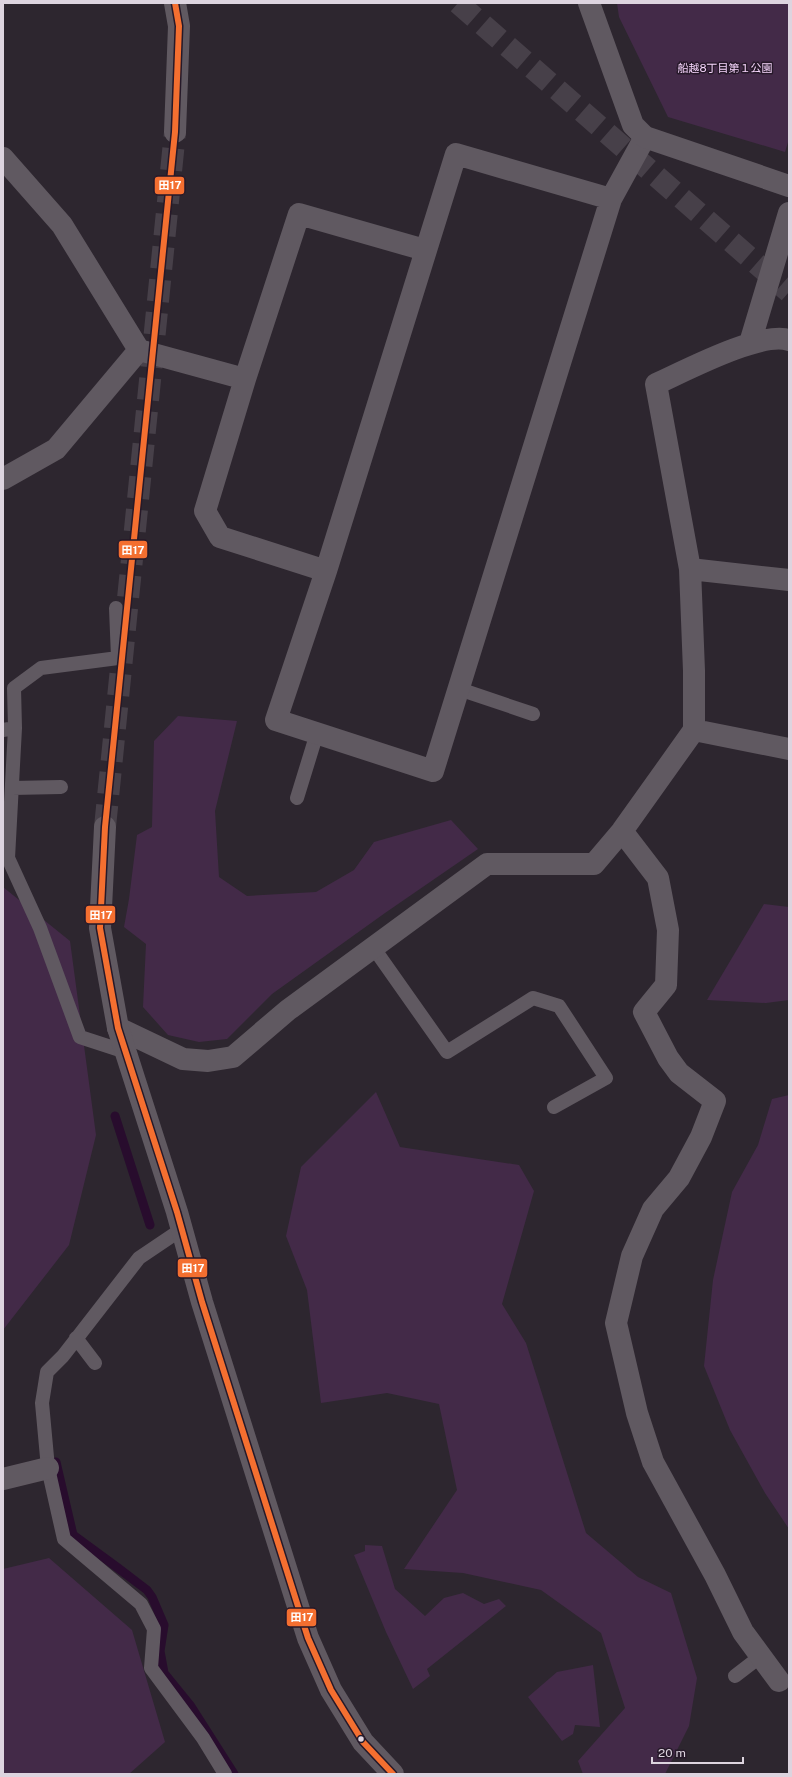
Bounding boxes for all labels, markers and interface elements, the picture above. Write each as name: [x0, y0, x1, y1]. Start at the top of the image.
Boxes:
park label: 船越8丁目第１公園: [677, 62, 773, 74]
line badge: 田17: [154, 176, 185, 195]
text: 田17: [159, 179, 181, 191]
line badge: 田17: [118, 540, 148, 559]
text: 田17: [122, 544, 144, 556]
line badge: 田17: [85, 905, 116, 924]
text: 田17: [90, 909, 112, 921]
line badge: 田17: [177, 1258, 208, 1278]
text: 田17: [182, 1262, 204, 1274]
line badge: 田17: [286, 1608, 317, 1627]
text: 田17: [291, 1611, 313, 1623]
unlabelled marker: [356, 1734, 366, 1744]
scale bar: [652, 1739, 743, 1765]
text: 20 m: [658, 1746, 686, 1760]

